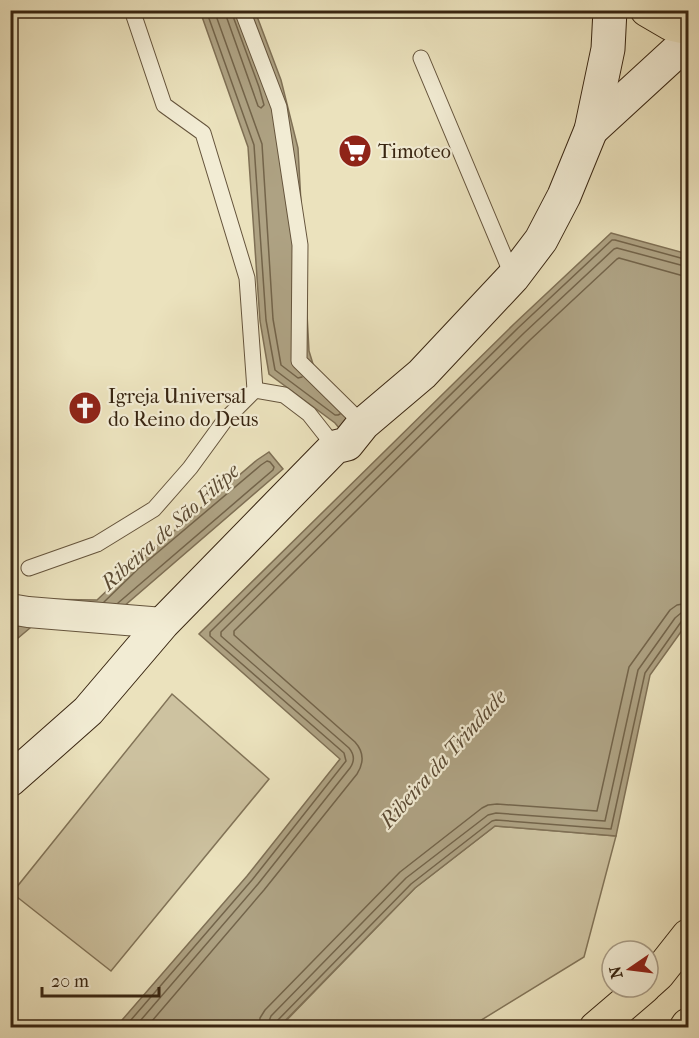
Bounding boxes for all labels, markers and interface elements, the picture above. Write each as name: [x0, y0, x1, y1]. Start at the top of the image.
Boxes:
supermarket icon: Timoteo: [337, 133, 373, 169]
place label: Timoteo: [378, 140, 451, 163]
place label: Igreja Universal do Reino do Deus: [108, 385, 258, 431]
church icon: Igreja Universal do Reino do Deus: [67, 390, 103, 426]
water label: Ribeira de São Filipe: [95, 458, 244, 597]
water label: Ribeira da Trindade: [374, 685, 511, 834]
north arrow: [600, 939, 660, 999]
scale bar: [42, 960, 159, 998]
text: N: [605, 963, 627, 981]
text: 20 m: [51, 971, 89, 992]

